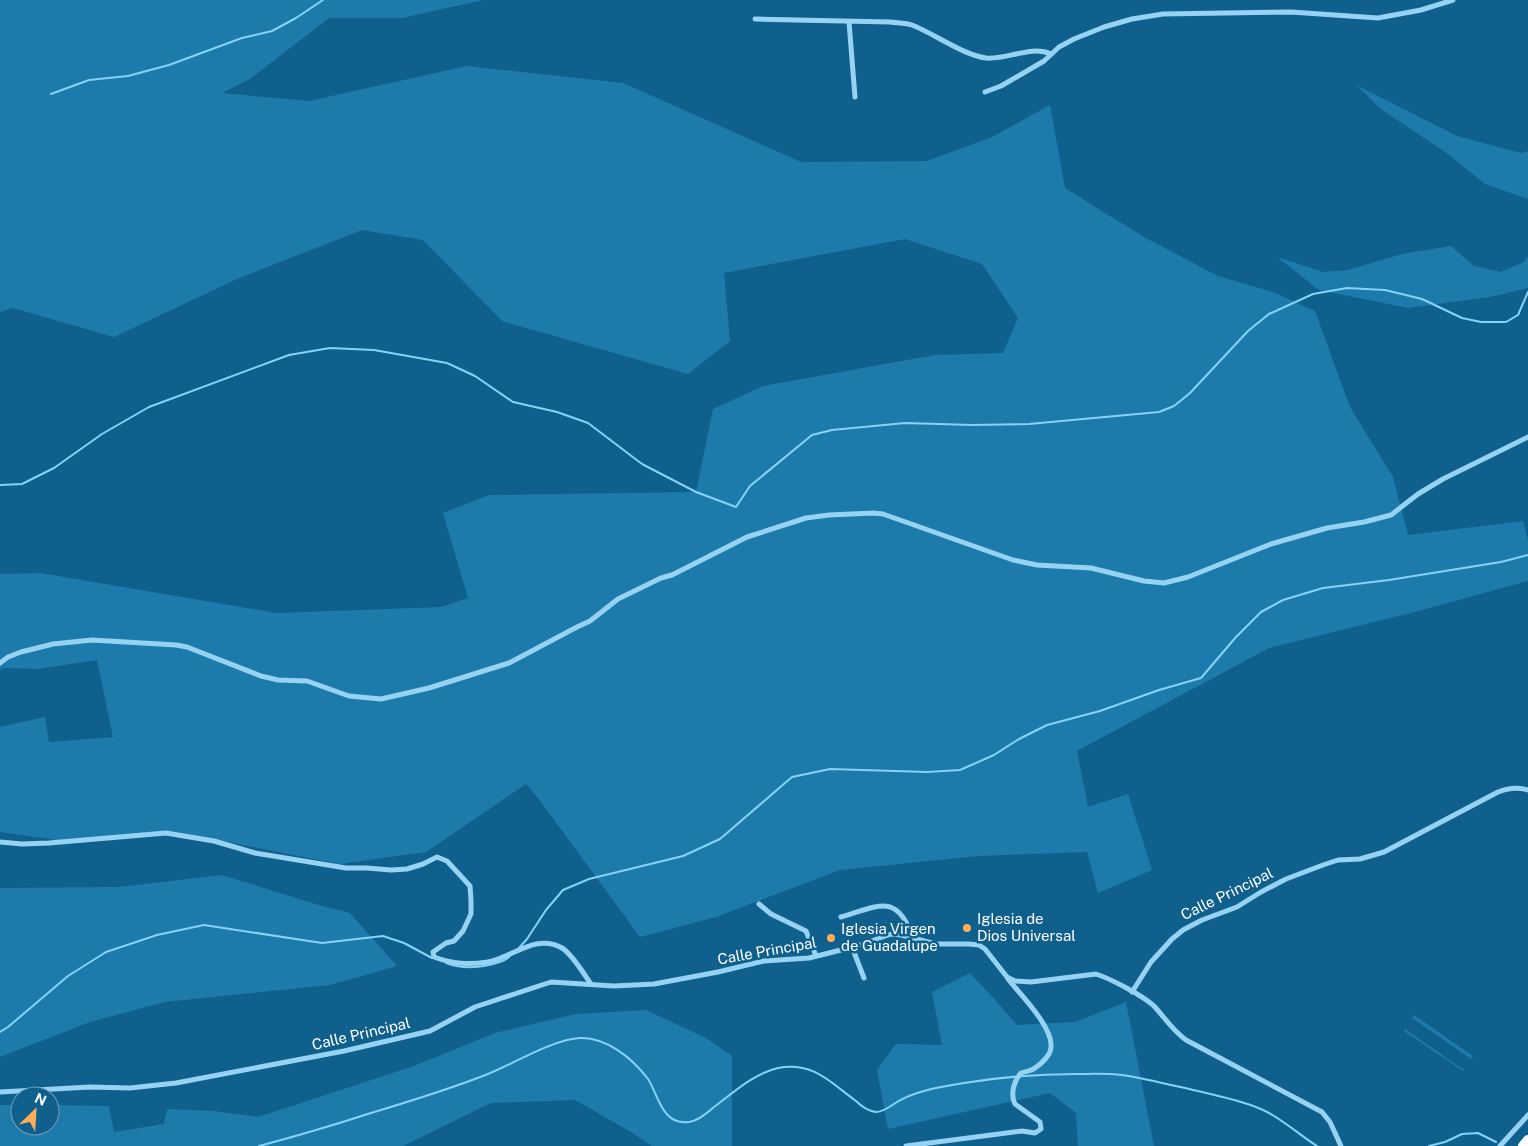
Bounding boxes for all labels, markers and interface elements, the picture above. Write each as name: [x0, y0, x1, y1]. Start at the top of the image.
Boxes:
street label: Calle Principal: [1178, 864, 1276, 923]
place label: Iglesia de Dios Universal: [977, 910, 1076, 944]
place label: Iglesia Virgen de Guadalupe: [841, 920, 938, 954]
marker: Iglesia de Dios Universal: [961, 922, 973, 934]
marker: Iglesia Virgen de Guadalupe: [825, 932, 837, 944]
street label: Calle Principal: [716, 933, 818, 968]
street label: Calle Principal: [310, 1014, 412, 1053]
north arrow: [10, 1086, 60, 1136]
text: N: [32, 1090, 49, 1109]

